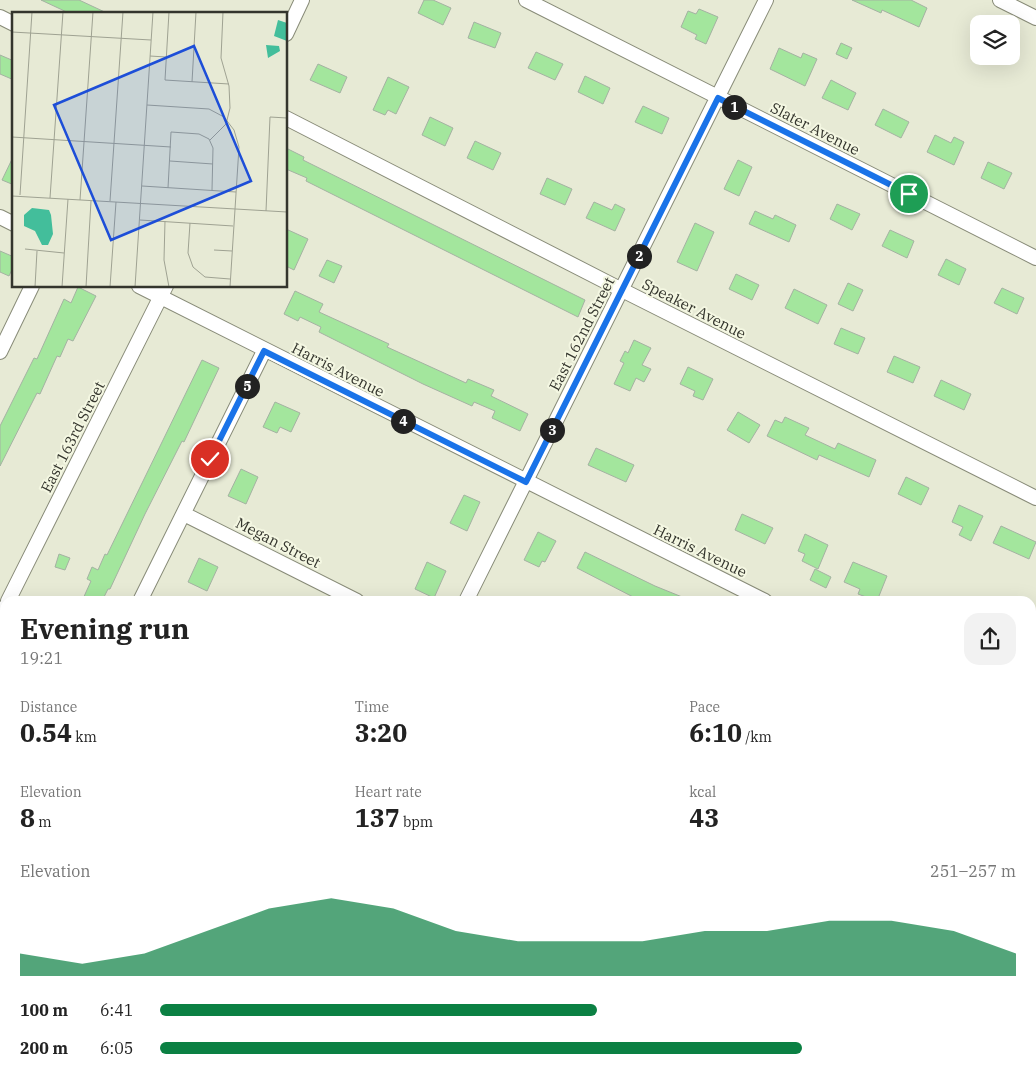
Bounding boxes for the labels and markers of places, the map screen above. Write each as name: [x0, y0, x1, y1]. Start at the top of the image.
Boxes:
pin: 1: [722, 94, 746, 120]
pin: [888, 173, 930, 215]
pin: 2: [626, 244, 652, 268]
pin: 5: [234, 374, 260, 398]
pin: 4: [390, 408, 416, 434]
pin: 3: [540, 418, 564, 442]
pin: [189, 438, 231, 480]

